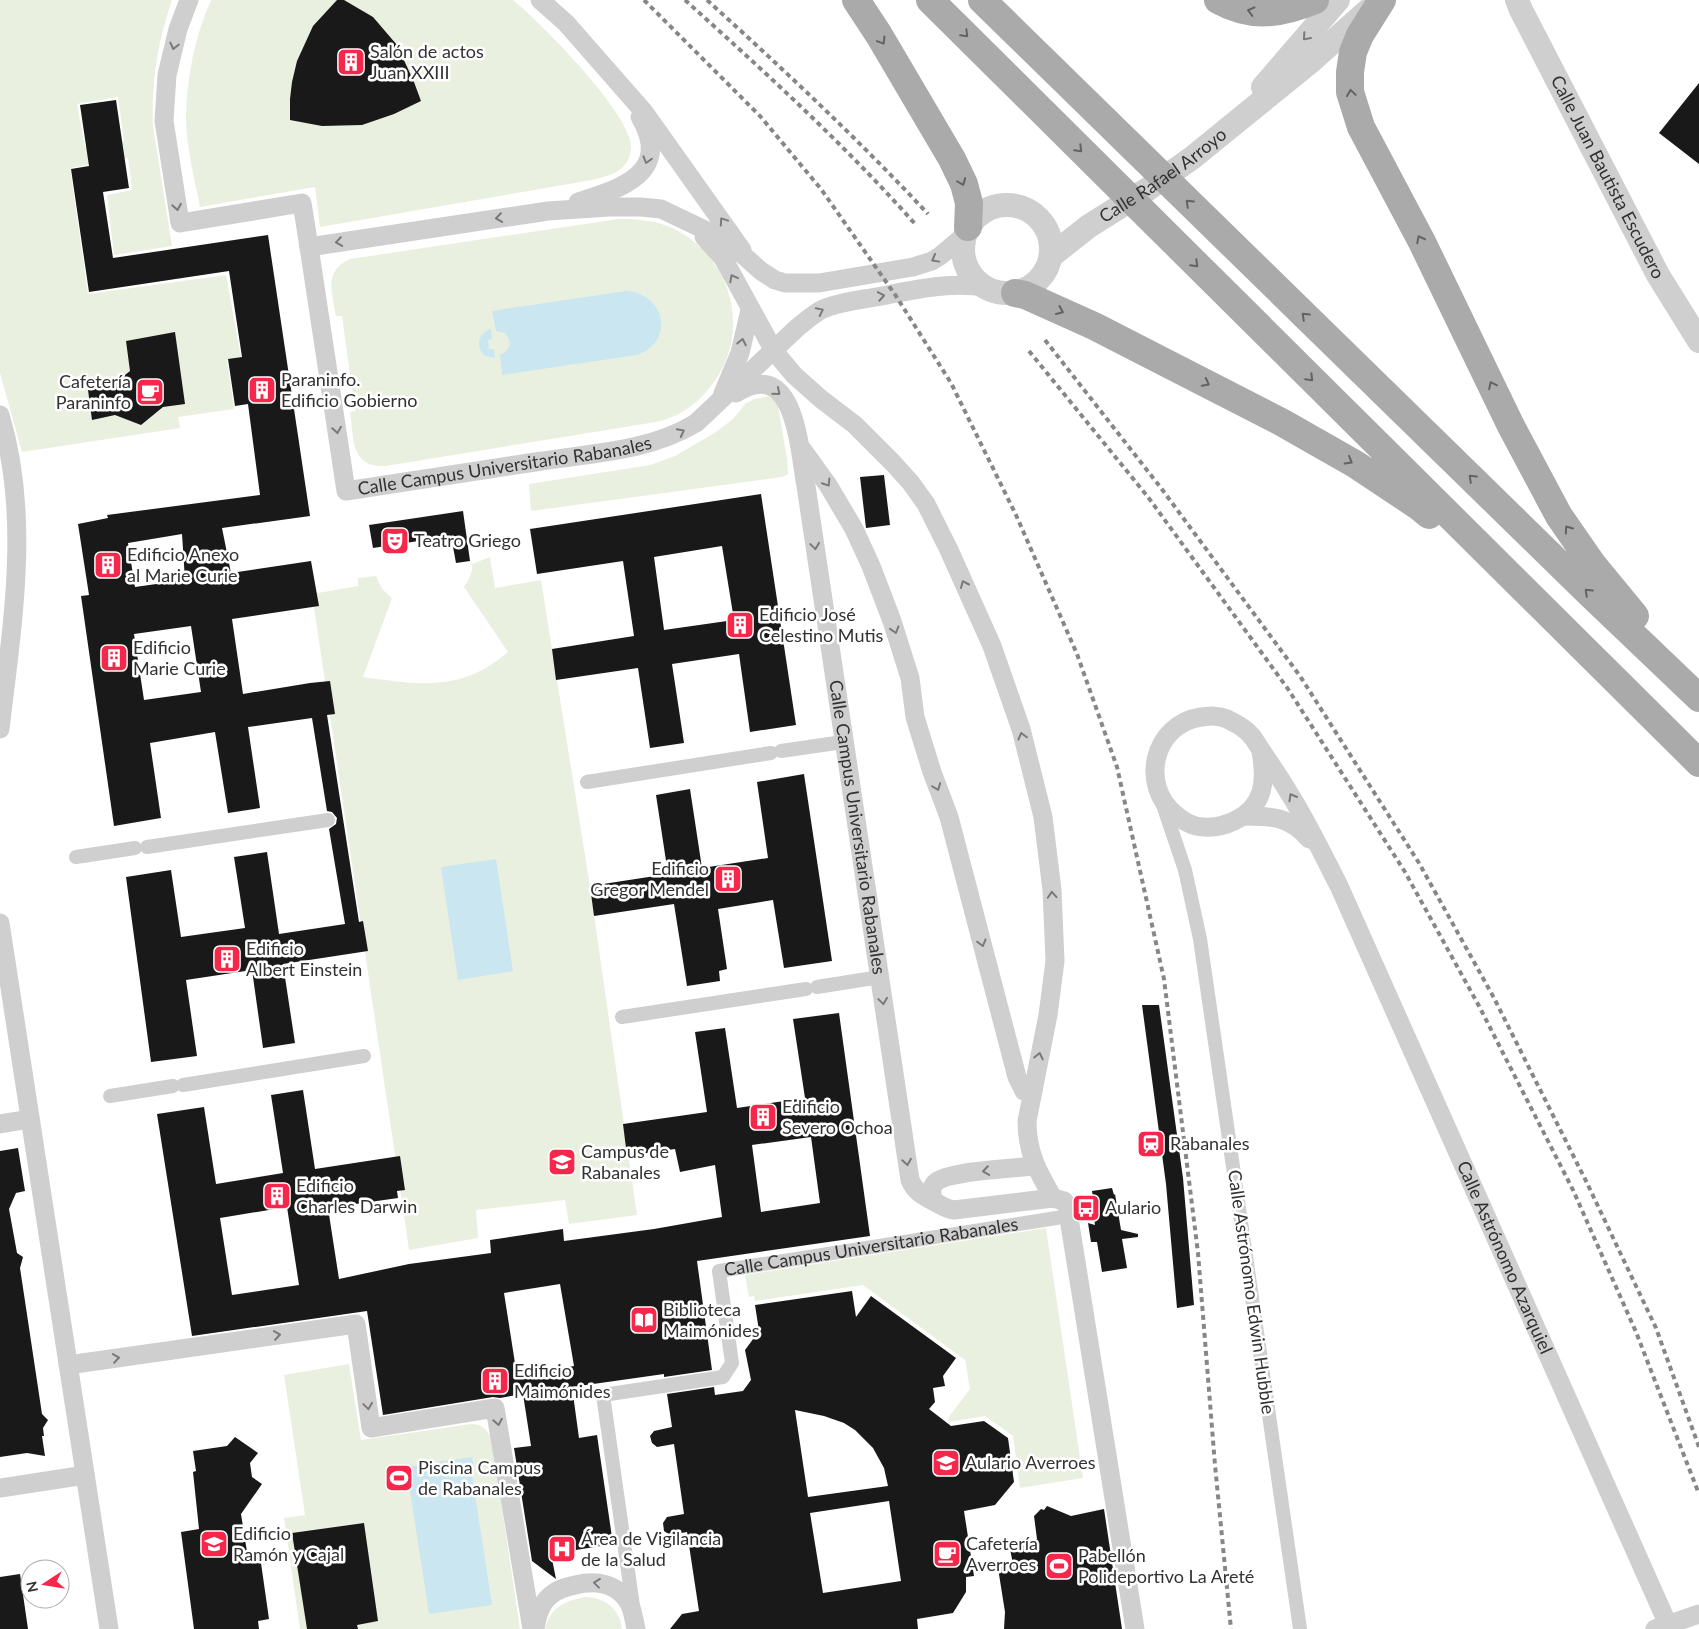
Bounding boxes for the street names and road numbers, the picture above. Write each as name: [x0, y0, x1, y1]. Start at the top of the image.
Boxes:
street label: Calle Juan Bautista Escudero: [1547, 71, 1670, 282]
street label: Calle Rafael Arroyo: [1095, 123, 1230, 227]
street label: Calle Campus Universitario Rabanales: [356, 431, 654, 499]
street label: Calle Campus Universitario Rabanales: [825, 678, 891, 976]
street label: Calle Astrónomo Azarquiel: [1453, 1157, 1558, 1357]
street label: Calle Astrónomo Edwin Hubble: [1224, 1168, 1280, 1415]
street label: Calle Campus Universitario Rabanales: [722, 1212, 1020, 1280]

